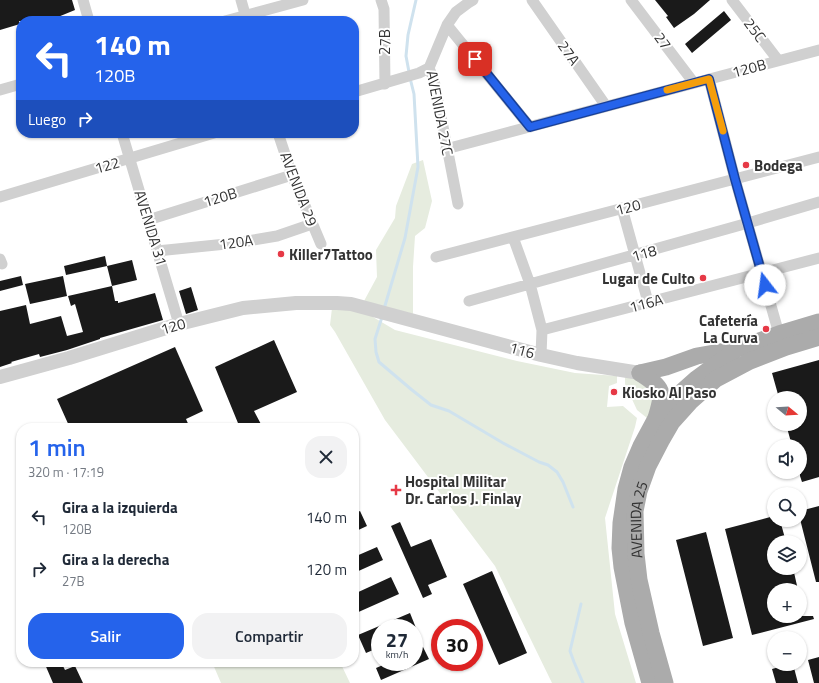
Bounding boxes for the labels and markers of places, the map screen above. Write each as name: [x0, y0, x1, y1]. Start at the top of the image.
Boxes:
pin: [458, 42, 492, 76]
place label: Bodega: [754, 154, 803, 177]
marker: Bodega: [741, 160, 751, 170]
place label: Killer7Tattoo: [289, 243, 373, 266]
marker: Killer7Tattoo: [276, 249, 286, 259]
place label: Lugar de Culto: [602, 267, 695, 290]
marker: Lugar de Culto: [698, 273, 708, 283]
place label: Cafetería La Curva: [699, 309, 758, 349]
marker: Cafetería La Curva: [761, 324, 771, 334]
place label: Kiosko Al Paso: [622, 381, 717, 404]
marker: Kiosko Al Paso: [609, 387, 619, 397]
place label: Hospital Militar Dr. Carlos J. Finlay: [405, 470, 522, 510]
marker: Hospital Militar Dr. Carlos J. Finlay: [390, 484, 402, 496]

